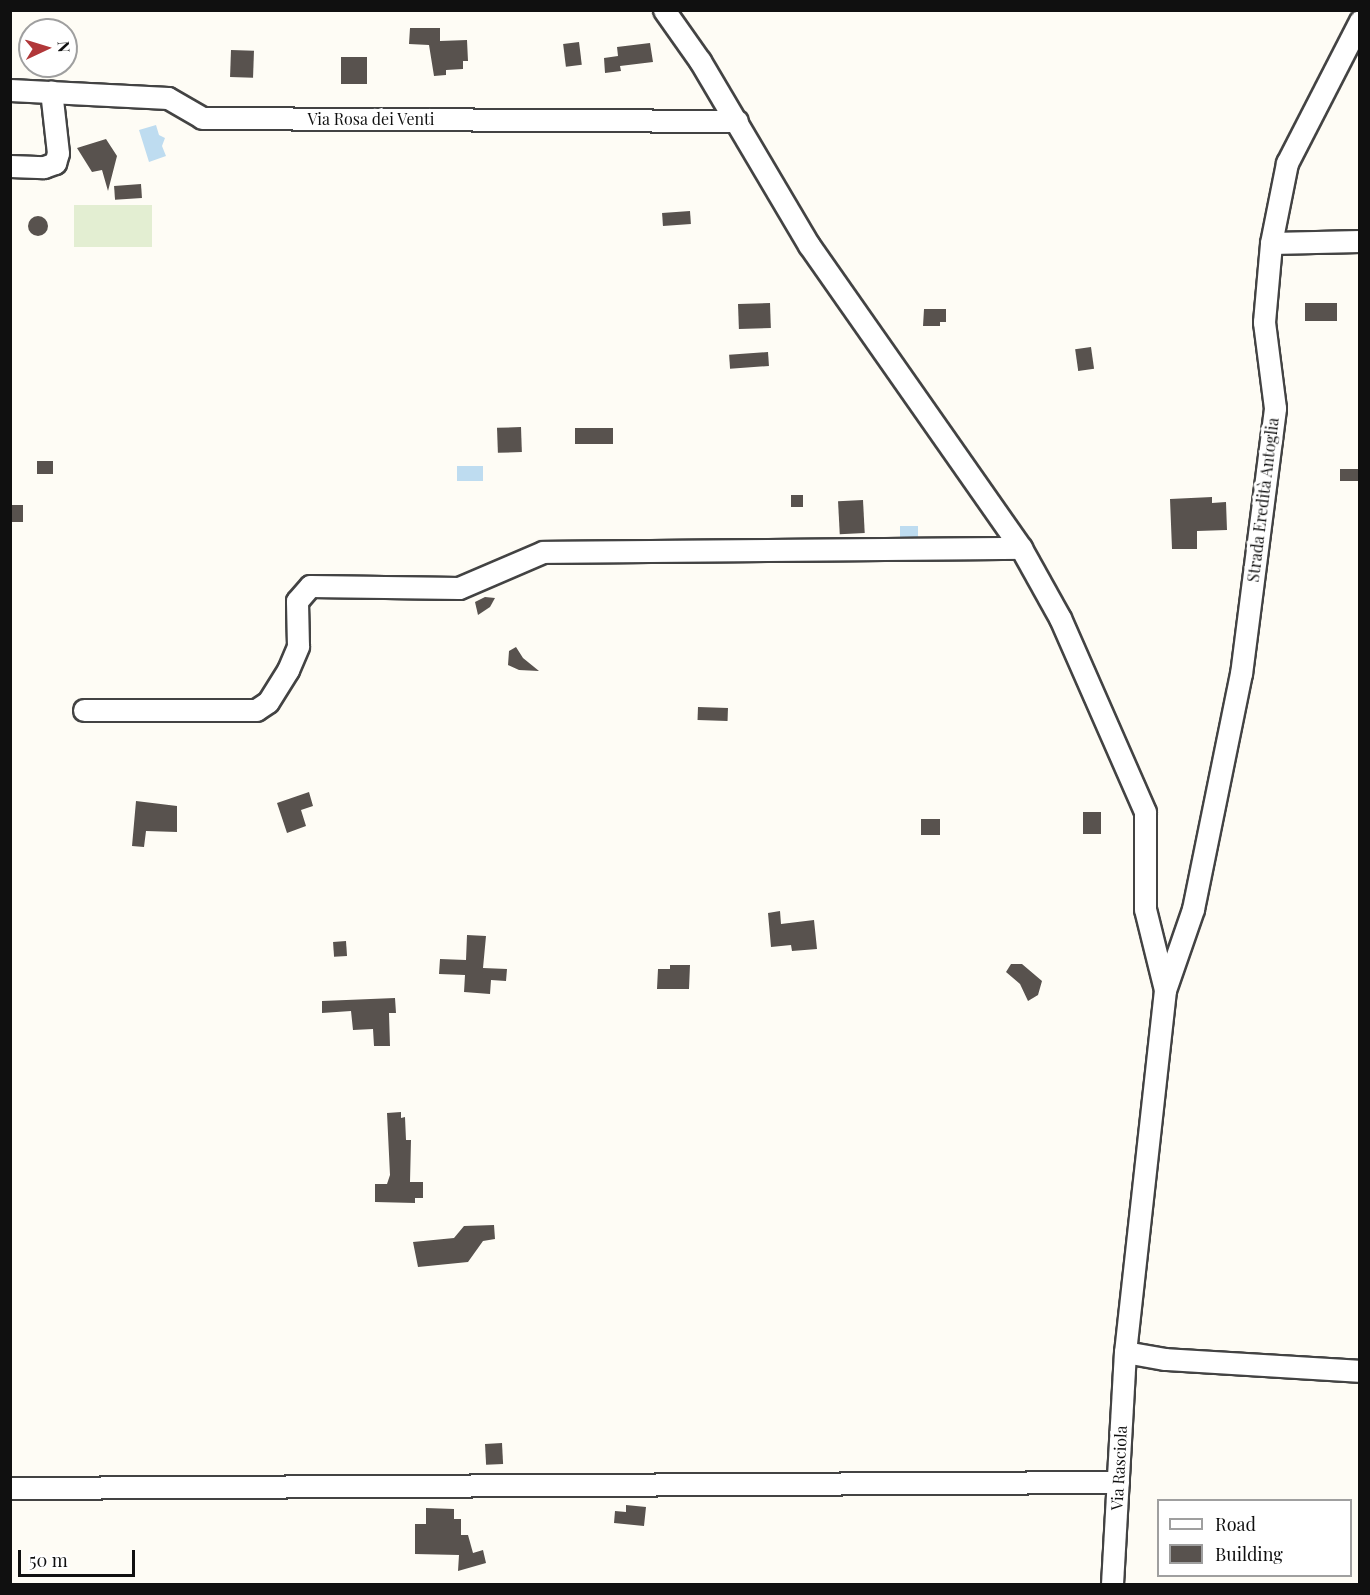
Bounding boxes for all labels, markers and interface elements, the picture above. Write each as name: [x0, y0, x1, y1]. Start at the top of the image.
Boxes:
north arrow: [18, 18, 78, 78]
text: N: [54, 40, 75, 53]
street label: Via Rosa dei Venti: [307, 109, 435, 129]
street label: Strada Eredità Antoglia: [1243, 416, 1283, 584]
street label: Via Rasciola: [1107, 1425, 1131, 1511]
legend: [1157, 1499, 1352, 1577]
text: Road: [1215, 1512, 1256, 1536]
scale bar: [21, 1538, 138, 1576]
text: Building: [1215, 1542, 1283, 1566]
text: 50 m: [29, 1548, 68, 1572]

